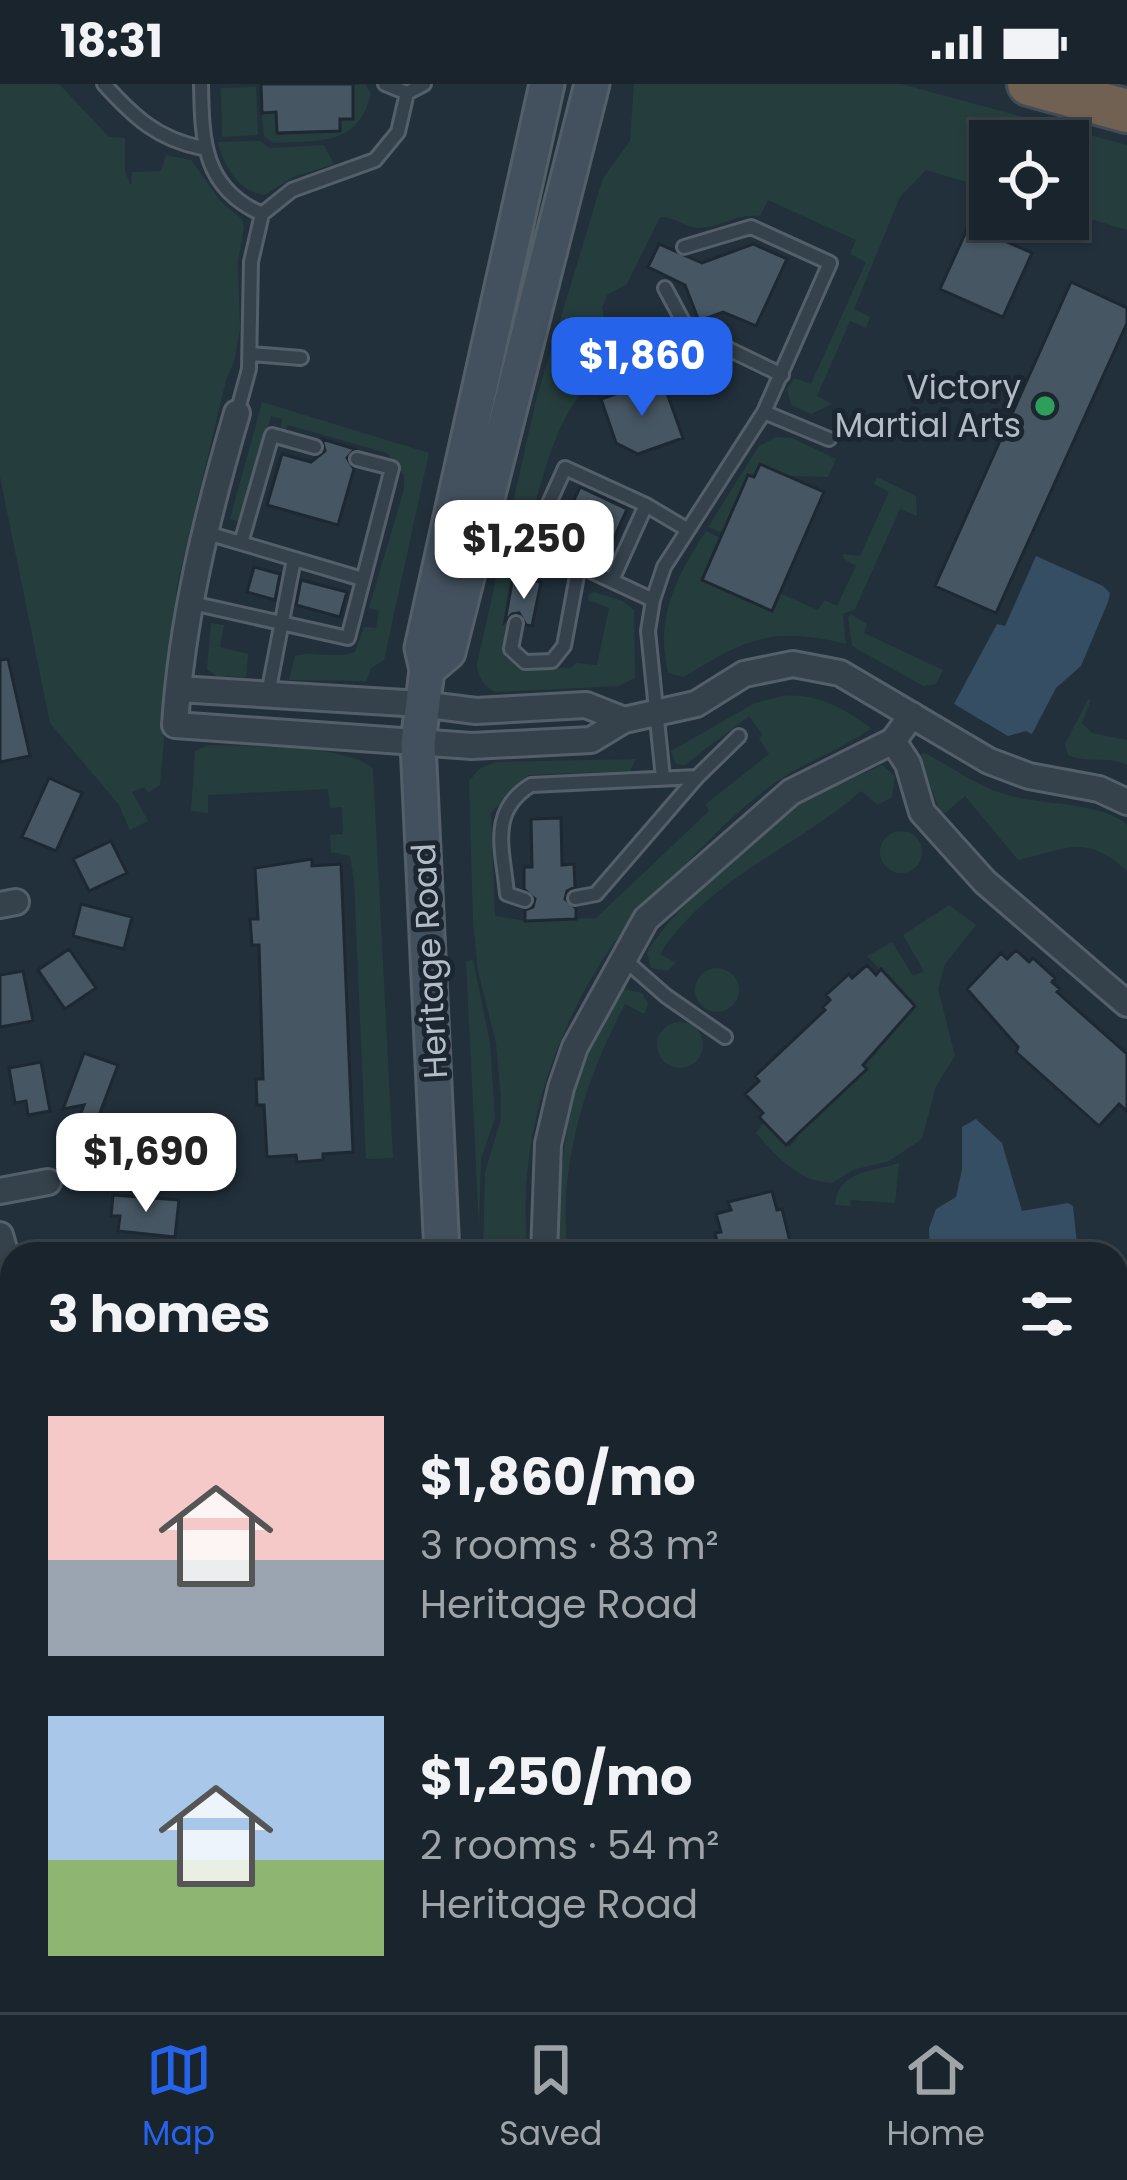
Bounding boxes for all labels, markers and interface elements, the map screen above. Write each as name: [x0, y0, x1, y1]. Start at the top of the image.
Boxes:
text: 18:31: [60, 10, 163, 73]
map controls: [969, 120, 1089, 240]
button: locate: [969, 120, 1089, 240]
pin: $1,860: [544, 317, 740, 419]
text: $1,860: [578, 328, 706, 383]
place label: Victory Martial Arts: [835, 364, 1021, 449]
marker: Victory Martial Arts: [1032, 393, 1058, 419]
pin: $1,250: [426, 500, 622, 602]
text: $1,250: [462, 511, 586, 566]
street label: Heritage Road: [400, 842, 459, 1080]
pin: $1,690: [48, 1113, 244, 1215]
text: $1,690: [83, 1124, 209, 1179]
text: 3 homes: [48, 1278, 270, 1350]
icon: filters: [1014, 1281, 1080, 1347]
text: $1,860/mo: [420, 1441, 696, 1513]
icon: home: [144, 1464, 288, 1608]
text: 3 rooms · 83 m²: [420, 1518, 719, 1573]
text: Heritage Road: [420, 1577, 698, 1632]
text: $1,250/mo: [420, 1741, 693, 1813]
icon: home: [144, 1764, 288, 1908]
text: 2 rooms · 54 m²: [420, 1818, 719, 1873]
text: Heritage Road: [420, 1877, 698, 1932]
tab: Map: [142, 2037, 215, 2159]
tab: Saved: [499, 2037, 602, 2159]
tab: Home: [886, 2037, 985, 2159]

